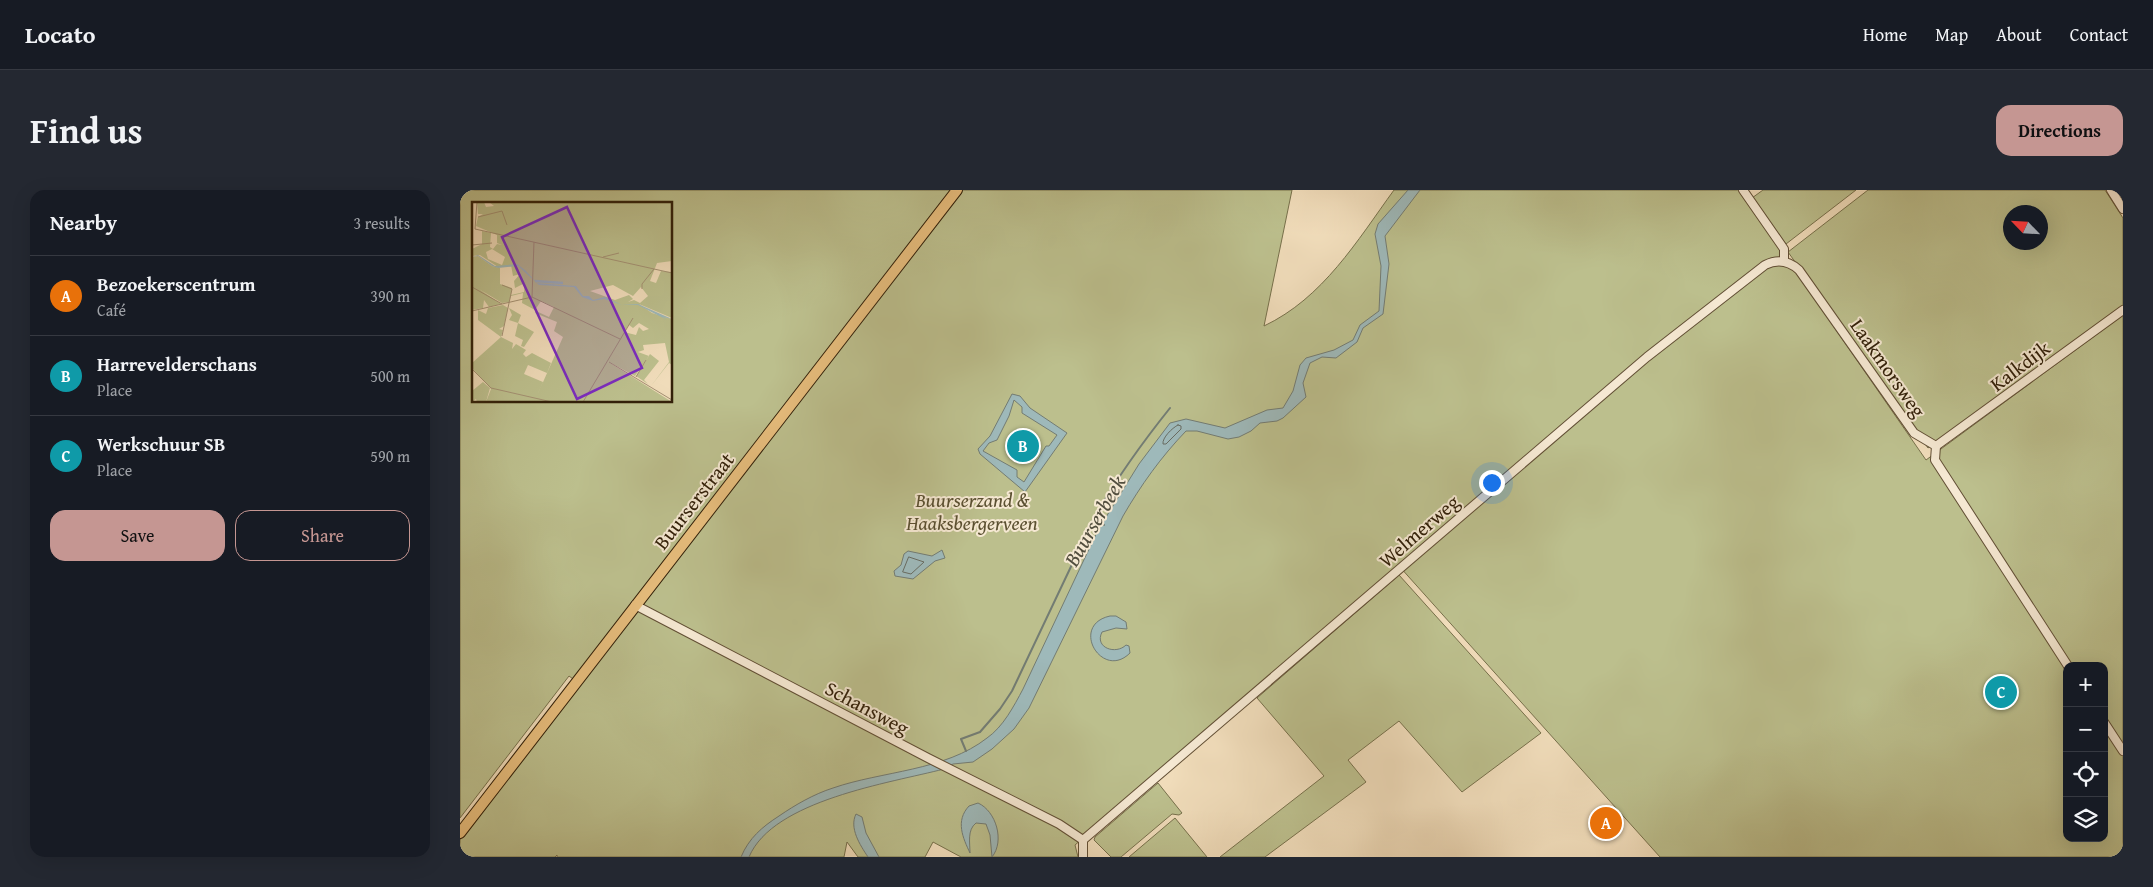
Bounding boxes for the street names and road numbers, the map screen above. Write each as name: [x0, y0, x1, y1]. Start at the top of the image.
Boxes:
street label: Laakmorsweg: [1844, 312, 1933, 423]
street label: Kalkdijk: [1983, 333, 2057, 398]
street label: Buurserstraat: [647, 446, 741, 555]
street label: Welmerweg: [1372, 487, 1465, 574]
street label: Schansweg: [820, 673, 914, 742]

